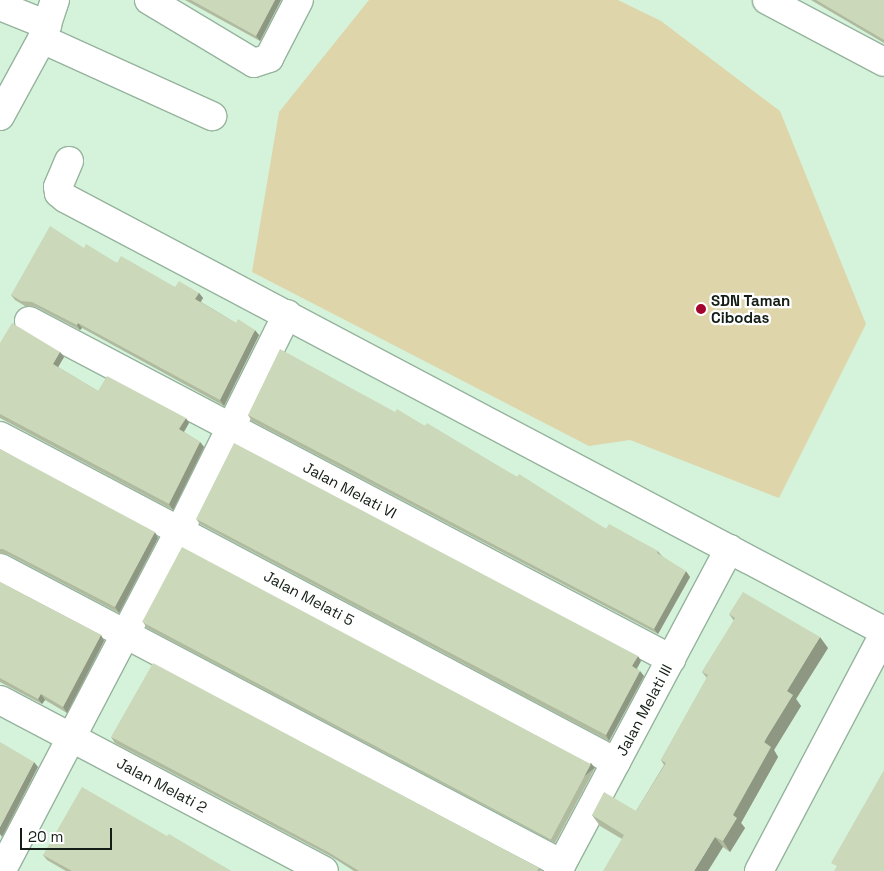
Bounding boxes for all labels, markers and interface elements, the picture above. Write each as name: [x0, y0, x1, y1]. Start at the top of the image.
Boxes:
place label: SDN Taman Cibodas: [711, 291, 791, 326]
marker: SDN Taman Cibodas: [695, 303, 707, 315]
street label: Jalan Melati VI: [300, 458, 400, 522]
street label: Jalan Melati 5: [261, 567, 357, 629]
street label: Jalan Melati III: [612, 661, 676, 759]
street label: Jalan Melati 2: [114, 754, 210, 816]
scale bar: [22, 818, 115, 850]
text: 20 m: [28, 827, 63, 846]

